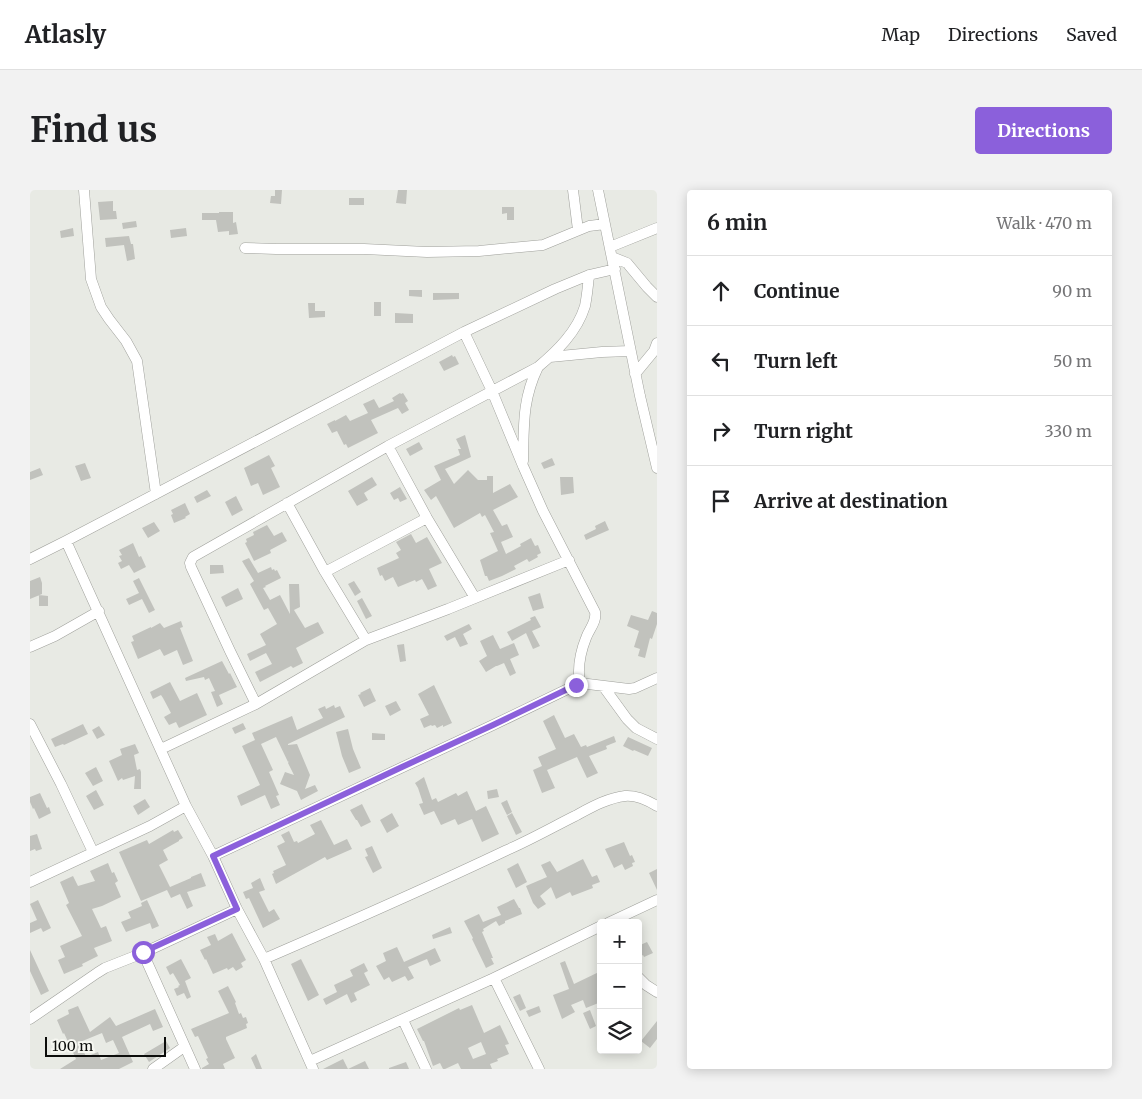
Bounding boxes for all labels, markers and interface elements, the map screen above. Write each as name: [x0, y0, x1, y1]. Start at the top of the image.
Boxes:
text: Atlasly: [25, 19, 106, 50]
text: Map: [882, 23, 920, 46]
text: Directions: [948, 23, 1038, 46]
text: Saved: [1066, 23, 1117, 46]
button: Directions: [975, 107, 1112, 154]
text: Find us: [30, 108, 157, 152]
text: 6 min: [707, 209, 767, 236]
text: Walk · 470 m: [997, 213, 1092, 233]
icon: ahead: [707, 277, 735, 305]
text: Continue: [754, 279, 840, 303]
text: 90 m: [1052, 281, 1092, 301]
icon: left: [707, 347, 735, 375]
text: Turn left: [754, 349, 838, 373]
text: 50 m: [1053, 351, 1092, 371]
icon: right: [707, 417, 735, 445]
text: Turn right: [754, 419, 853, 443]
text: 330 m: [1045, 421, 1092, 441]
icon: arrive: [707, 487, 735, 515]
text: Arrive at destination: [754, 489, 948, 513]
route end: [565, 674, 588, 697]
map controls: [597, 919, 642, 1054]
button: +: [597, 919, 642, 964]
route start: [132, 941, 155, 964]
button: −: [597, 964, 642, 1009]
button: layers: [597, 1009, 642, 1054]
scale bar: [45, 1034, 166, 1057]
text: 100 m: [52, 1037, 93, 1055]

